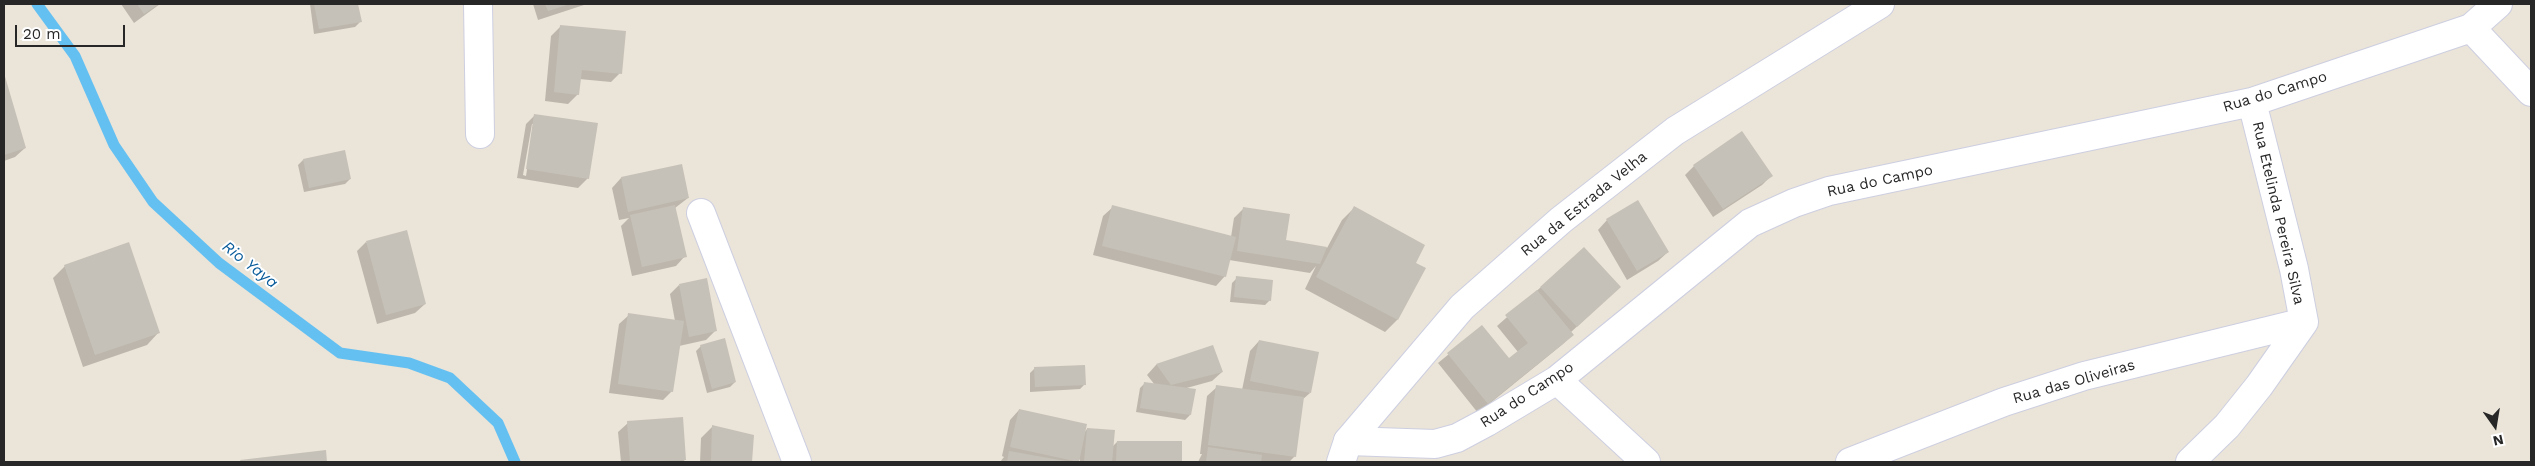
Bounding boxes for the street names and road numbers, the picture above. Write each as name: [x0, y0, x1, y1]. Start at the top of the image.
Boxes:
street label: Rua do Campo: [2221, 68, 2329, 116]
street label: Rua Etelinda Pereira Silva: [2248, 120, 2308, 306]
street label: Rua da Estrada Velha: [1517, 148, 1651, 260]
street label: Rua do Campo: [1825, 161, 1935, 201]
street label: Rua das Oliveiras: [2011, 356, 2137, 408]
street label: Rua do Campo: [1477, 358, 1577, 432]

